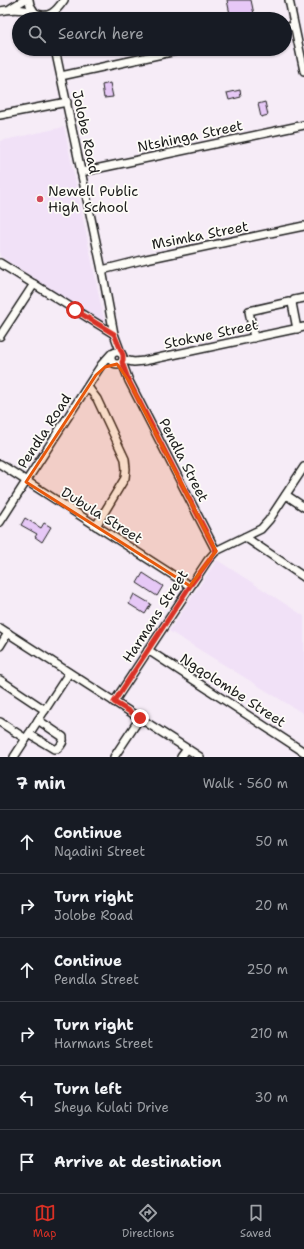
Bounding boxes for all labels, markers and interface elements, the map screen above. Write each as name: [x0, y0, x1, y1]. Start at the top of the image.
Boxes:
search box: [12, 12, 292, 56]
icon: search: [26, 23, 48, 45]
text: Search here: [58, 24, 144, 44]
street label: Jolobe Road: [68, 88, 104, 176]
street label: Ntshinga Street: [136, 116, 244, 156]
place label: Newell Public High School: [48, 182, 138, 216]
marker: Newell Public High School: [35, 194, 45, 204]
street label: Msimka Street: [150, 217, 250, 253]
route start: [66, 301, 84, 319]
street label: Stokwe Street: [162, 315, 260, 353]
street label: Pendla Road: [13, 390, 75, 472]
street label: Pendla Street: [155, 415, 213, 505]
street label: Dubula Street: [58, 483, 146, 547]
street label: Harmans Street: [118, 566, 192, 666]
street label: Ngqolombe Street: [177, 649, 289, 731]
route end: [131, 709, 149, 727]
text: 7 min: [16, 772, 66, 794]
text: Walk · 560 m: [203, 775, 288, 792]
text: Continue: [54, 823, 122, 843]
icon: ahead: [16, 831, 38, 853]
text: 50 m: [255, 833, 288, 850]
text: Nqadini Street: [54, 843, 145, 860]
text: Turn right: [54, 887, 134, 907]
icon: right: [16, 895, 38, 917]
text: 20 m: [255, 897, 288, 914]
text: Jolobe Road: [54, 907, 133, 924]
text: Continue: [54, 951, 122, 971]
icon: ahead: [16, 959, 38, 981]
text: 250 m: [247, 961, 288, 978]
text: Pendla Street: [54, 971, 139, 988]
text: Turn right: [54, 1015, 134, 1035]
icon: right: [16, 1023, 38, 1045]
text: 210 m: [250, 1025, 288, 1042]
text: Harmans Street: [54, 1035, 153, 1052]
text: Turn left: [54, 1079, 122, 1099]
icon: left: [16, 1087, 38, 1109]
text: 30 m: [254, 1089, 288, 1106]
text: Sheya Kulati Drive: [54, 1099, 169, 1116]
icon: arrive: [16, 1151, 38, 1173]
text: Arrive at destination: [54, 1152, 222, 1172]
tab: Map: [33, 1202, 56, 1241]
tab: Directions: [122, 1202, 174, 1241]
tab: Saved: [240, 1202, 271, 1241]

